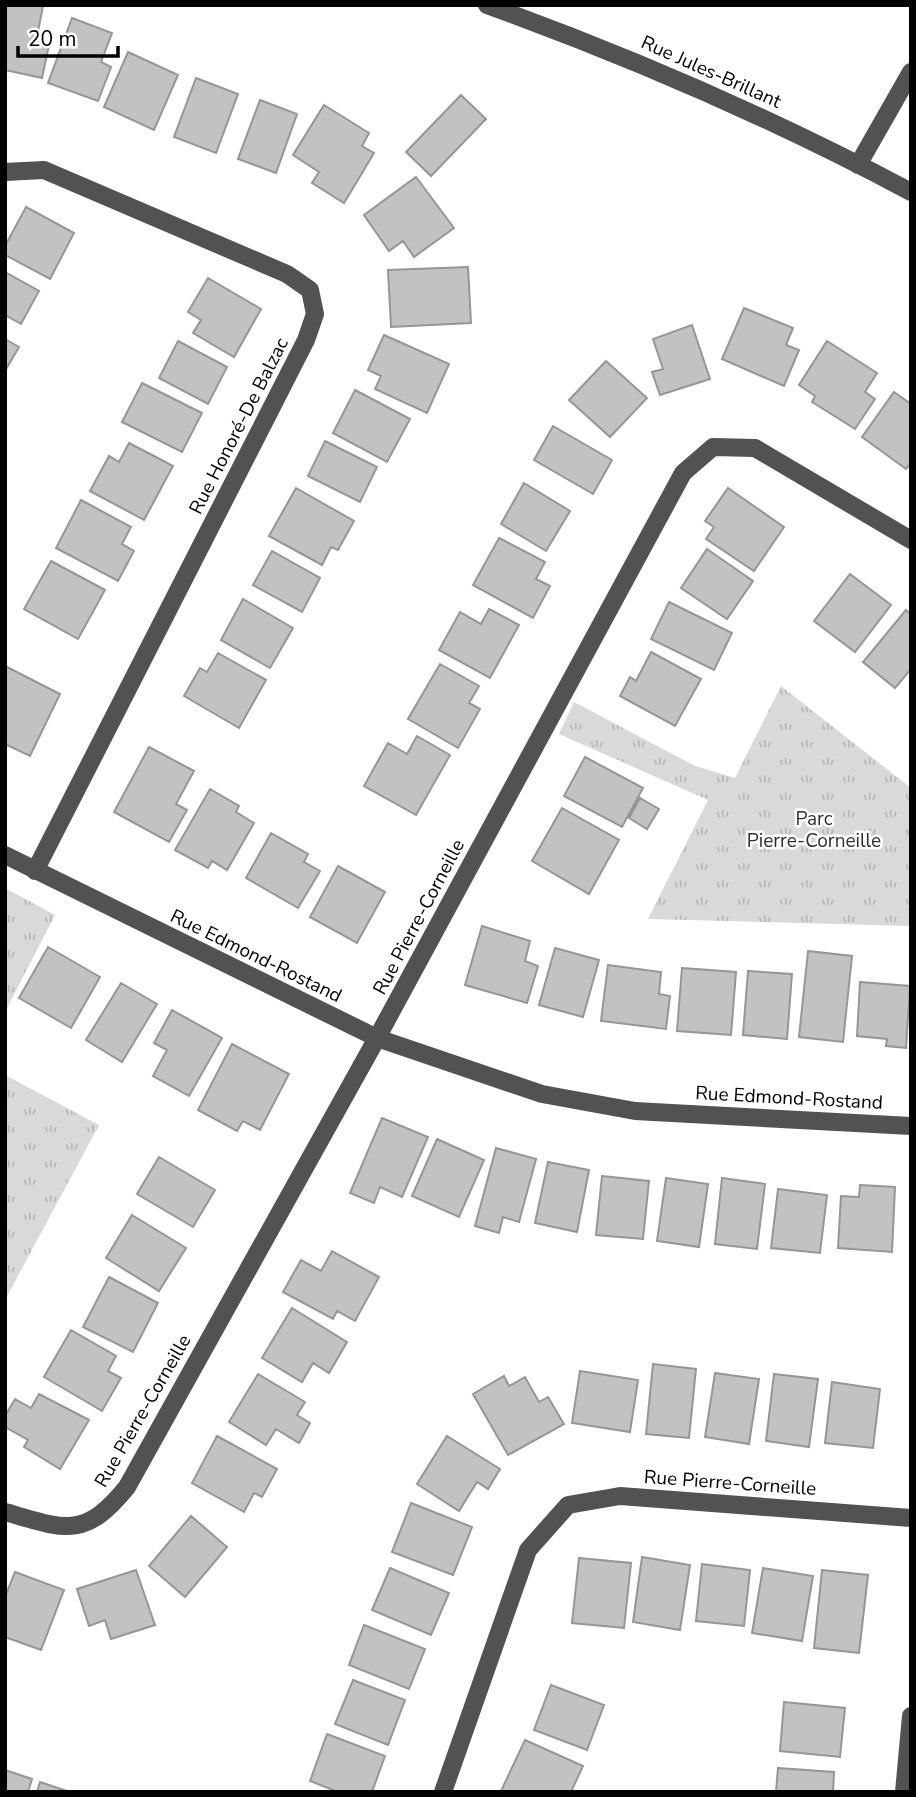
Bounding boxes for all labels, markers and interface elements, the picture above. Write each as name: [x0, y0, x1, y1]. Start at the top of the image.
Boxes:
scale bar: [18, 14, 117, 58]
text: 20 m: [28, 25, 77, 53]
street label: Rue Jules-Brillant: [637, 29, 785, 115]
street label: Rue Honoré-De Balzac: [183, 333, 295, 519]
park label: Parc Pierre-Corneille: [747, 806, 881, 854]
street label: Rue Pierre-Corneille: [367, 835, 471, 999]
street label: Rue Edmond-Rostand: [166, 903, 346, 1009]
street label: Rue Edmond-Rostand: [695, 1080, 883, 1116]
street label: Rue Pierre-Corneille: [89, 1330, 197, 1492]
street label: Rue Pierre-Corneille: [643, 1464, 817, 1502]

